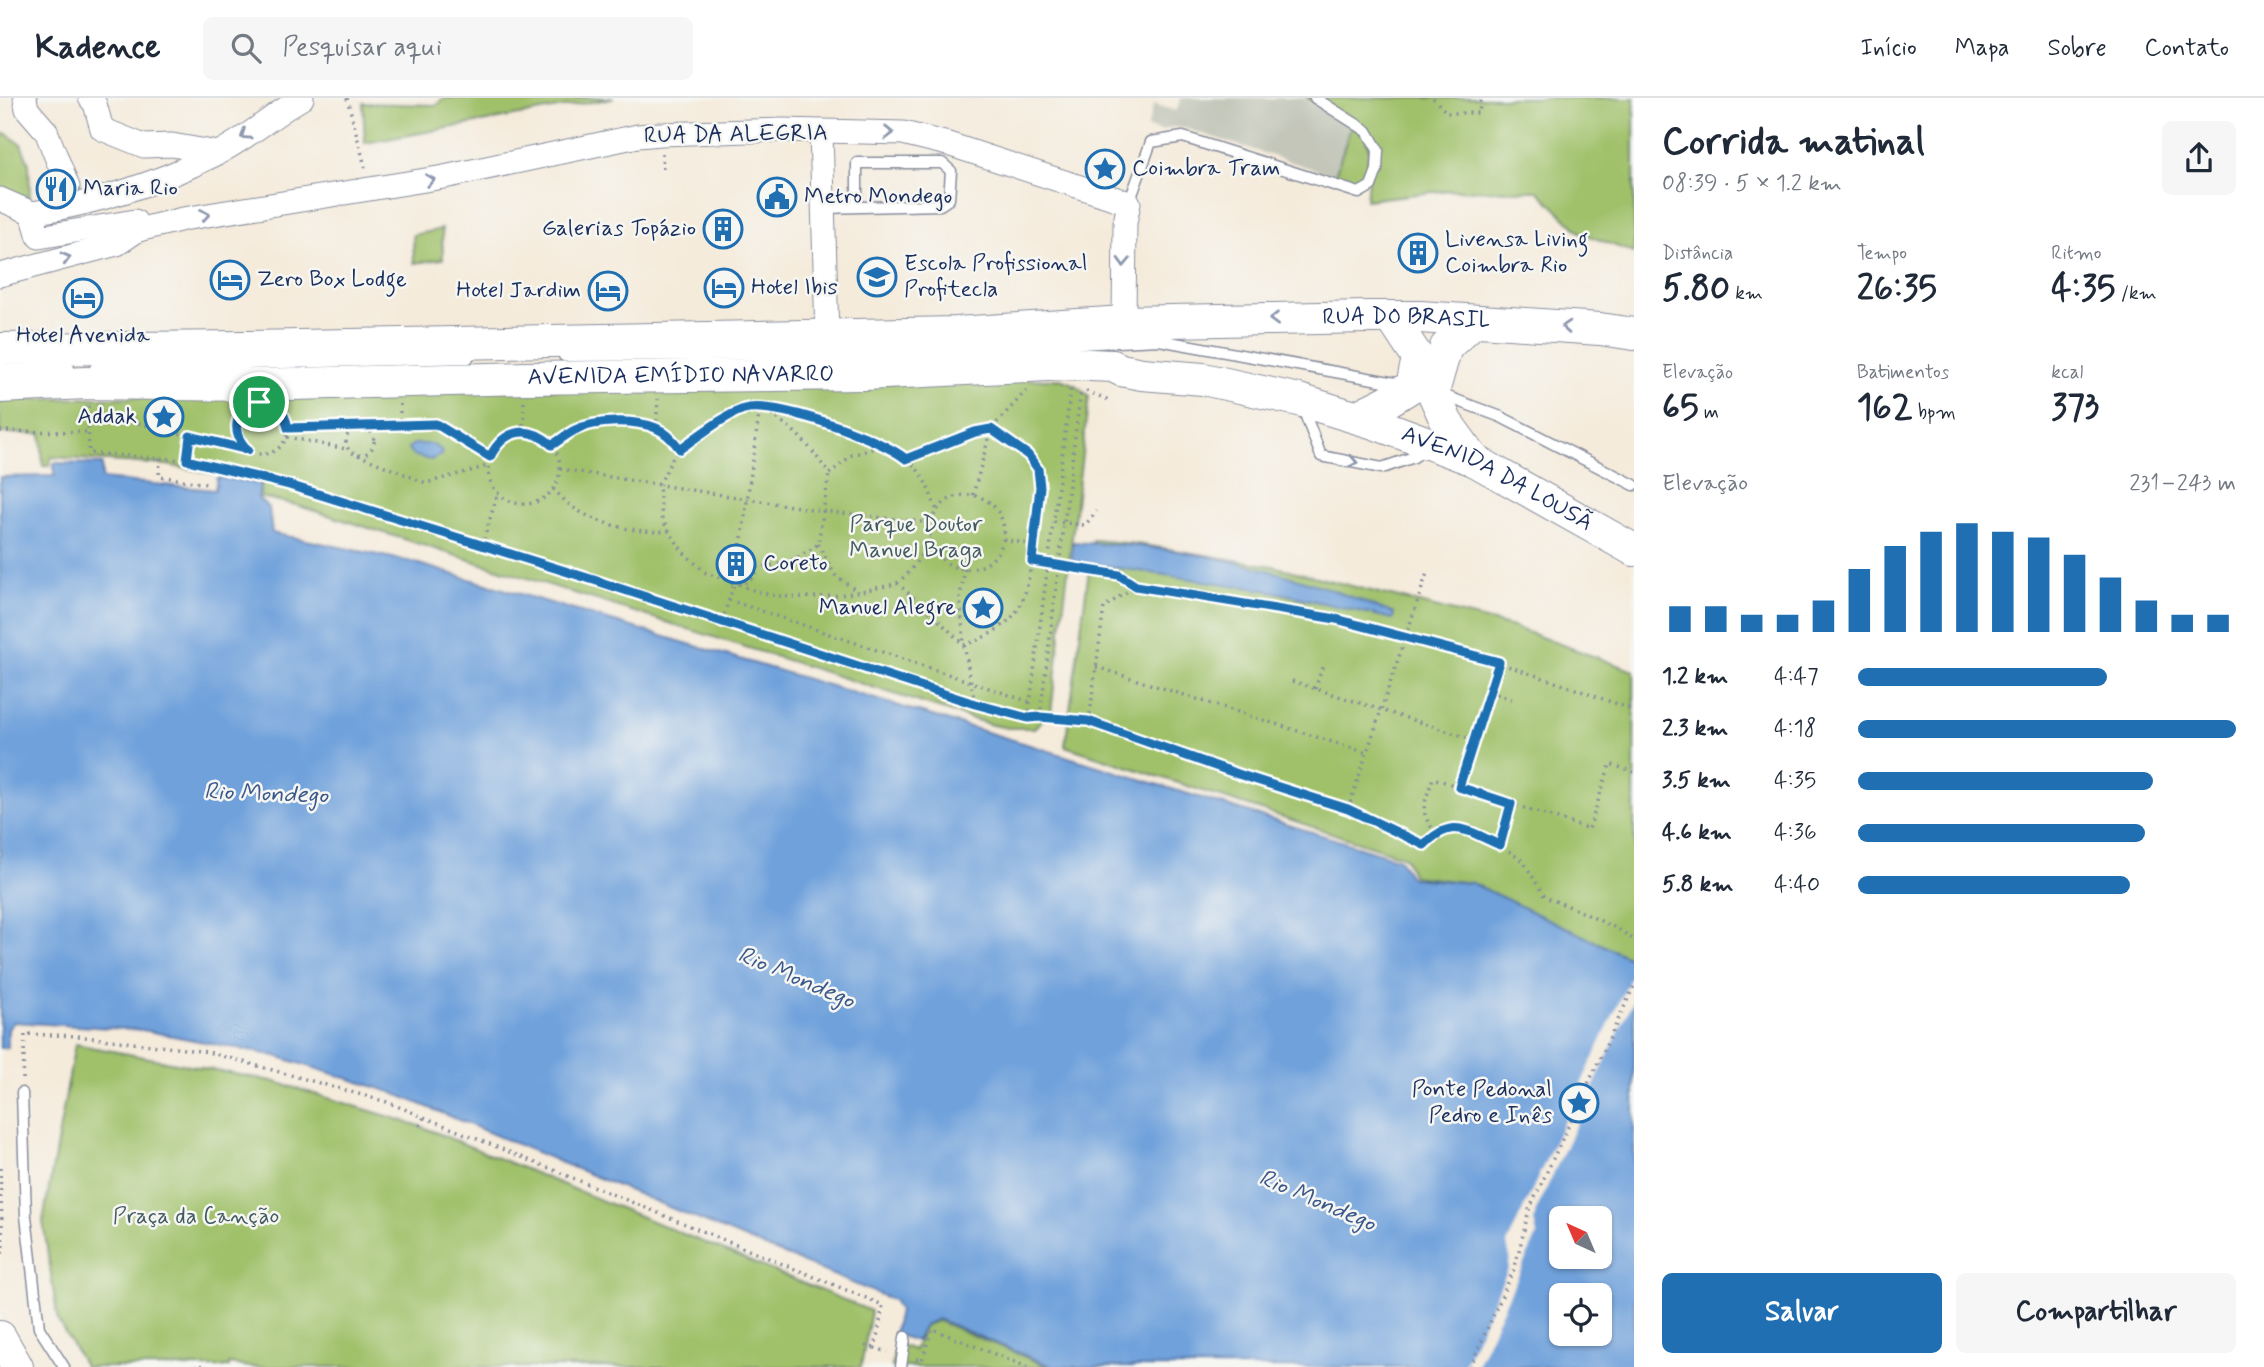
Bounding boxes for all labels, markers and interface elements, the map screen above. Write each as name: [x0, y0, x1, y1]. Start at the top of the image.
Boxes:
search box: [203, 17, 693, 80]
text: Kadence: [35, 26, 161, 70]
icon: search: [227, 29, 265, 67]
text: Pesquisar aqui: [283, 31, 442, 65]
text: Início: [1860, 33, 1917, 64]
text: Mapa: [1955, 33, 2009, 64]
text: Sobre: [2047, 33, 2107, 64]
text: Contato: [2145, 33, 2229, 64]
street label: RUA DA ALEGRIA: [644, 118, 828, 152]
text: Corrida matinal: [1662, 118, 1925, 167]
button: share: [2162, 121, 2236, 195]
one-way arrow: [884, 125, 895, 141]
one-way arrow: [239, 127, 252, 140]
place icon: Coimbra Tram: [1084, 148, 1126, 190]
place label: Coimbra Tram: [1132, 154, 1280, 184]
restaurant icon: Maria Rio: [35, 168, 77, 210]
text: 08:39 · 5 × 1.2 km: [1662, 169, 1842, 199]
one-way arrow: [424, 173, 436, 188]
place label: Maria Rio: [83, 174, 178, 204]
public building icon: Metro Mondego: [756, 176, 798, 218]
place label: Metro Mondego: [804, 182, 952, 212]
one-way arrow: [199, 208, 211, 223]
building icon: Galerias Topázio: [702, 208, 744, 250]
place label: Galerias Topázio: [542, 214, 696, 244]
place label: Livensa Living Coimbra Rio: [1445, 225, 1589, 281]
building icon: Livensa Living Coimbra Rio: [1397, 232, 1439, 274]
text: Distância: [1662, 241, 1733, 266]
text: Tempo: [1857, 241, 1907, 266]
text: Ritmo: [2051, 241, 2102, 266]
place label: Escola Profissional Profitecla: [904, 249, 1087, 305]
one-way arrow: [60, 252, 72, 266]
school or university icon: Escola Profissional Profitecla: [856, 256, 898, 298]
one-way arrow: [1116, 257, 1131, 268]
hotel icon: Zero Box Lodge: [209, 259, 251, 301]
place label: Zero Box Lodge: [257, 265, 407, 297]
text: 5.80: [1662, 266, 1730, 312]
text: 26:35: [1857, 266, 1937, 312]
text: 4:35: [2051, 266, 2116, 312]
hotel icon: Hotel Ibis: [703, 267, 745, 309]
hotel icon: Hotel Jardim: [587, 270, 629, 312]
place label: Hotel Ibis: [751, 273, 838, 303]
place label: Hotel Jardim: [456, 276, 581, 306]
hotel icon: Hotel Avenida: [62, 277, 104, 319]
text: km: [1730, 281, 1763, 306]
text: /km: [2116, 281, 2157, 306]
street label: RUA DO BRASIL: [1322, 302, 1491, 337]
one-way arrow: [1268, 311, 1279, 326]
one-way arrow: [1560, 320, 1571, 335]
place label: Hotel Avenida: [16, 321, 150, 351]
street label: AVENIDA EMÍDIO NAVARRO: [527, 359, 834, 393]
text: Elevação: [1662, 360, 1733, 385]
text: Batimentos: [1857, 360, 1949, 385]
text: kcal: [2051, 360, 2083, 385]
pin: [229, 372, 289, 432]
icon: arrive: [240, 383, 278, 421]
text: 65: [1662, 385, 1699, 431]
text: 162: [1857, 385, 1913, 431]
text: 373: [2051, 385, 2099, 431]
place icon: Addak: [143, 396, 185, 438]
text: m: [1699, 400, 1719, 425]
text: bpm: [1913, 400, 1956, 425]
place label: Addak: [77, 402, 137, 432]
street label: AVENIDA DA LOUSÃ: [1397, 419, 1598, 539]
one-way arrow: [1347, 454, 1359, 469]
text: Elevação: [1662, 469, 1748, 499]
text: 231–243 m: [2129, 469, 2236, 499]
park label: Parque Doutor Manuel Braga: [849, 510, 983, 568]
building icon: Coreto: [715, 543, 757, 585]
place label: Coreto: [763, 549, 828, 579]
place icon: Manuel Alegre: [962, 587, 1004, 629]
place label: Manuel Alegre: [819, 593, 956, 625]
text: 1.2 km: [1662, 662, 1728, 692]
text: 4:47: [1774, 662, 1818, 692]
text: 2.3 km: [1662, 714, 1728, 744]
text: 4:18: [1774, 714, 1816, 744]
text: 3.5 km: [1662, 766, 1731, 796]
text: 4:35: [1774, 766, 1816, 796]
water label: Rio Mondego: [204, 776, 330, 812]
text: 4.6 km: [1662, 818, 1732, 848]
text: 4:36: [1774, 818, 1817, 848]
text: 5.8 km: [1662, 870, 1733, 900]
text: 4:40: [1774, 870, 1820, 900]
water label: Rio Mondego: [733, 940, 860, 1017]
place label: Ponte Pedonal Pedro e Inês: [1412, 1075, 1552, 1131]
place icon: Ponte Pedonal Pedro e Inês: [1558, 1082, 1600, 1124]
water label: Rio Mondego: [1254, 1163, 1381, 1240]
park label: Praça da Canção: [113, 1202, 279, 1232]
north arrow: [1549, 1206, 1612, 1269]
map controls: [1549, 1206, 1612, 1346]
button: Salvar: [1662, 1273, 1942, 1353]
button: Compartilhar: [1956, 1273, 2236, 1353]
button: locate: [1549, 1283, 1612, 1346]

